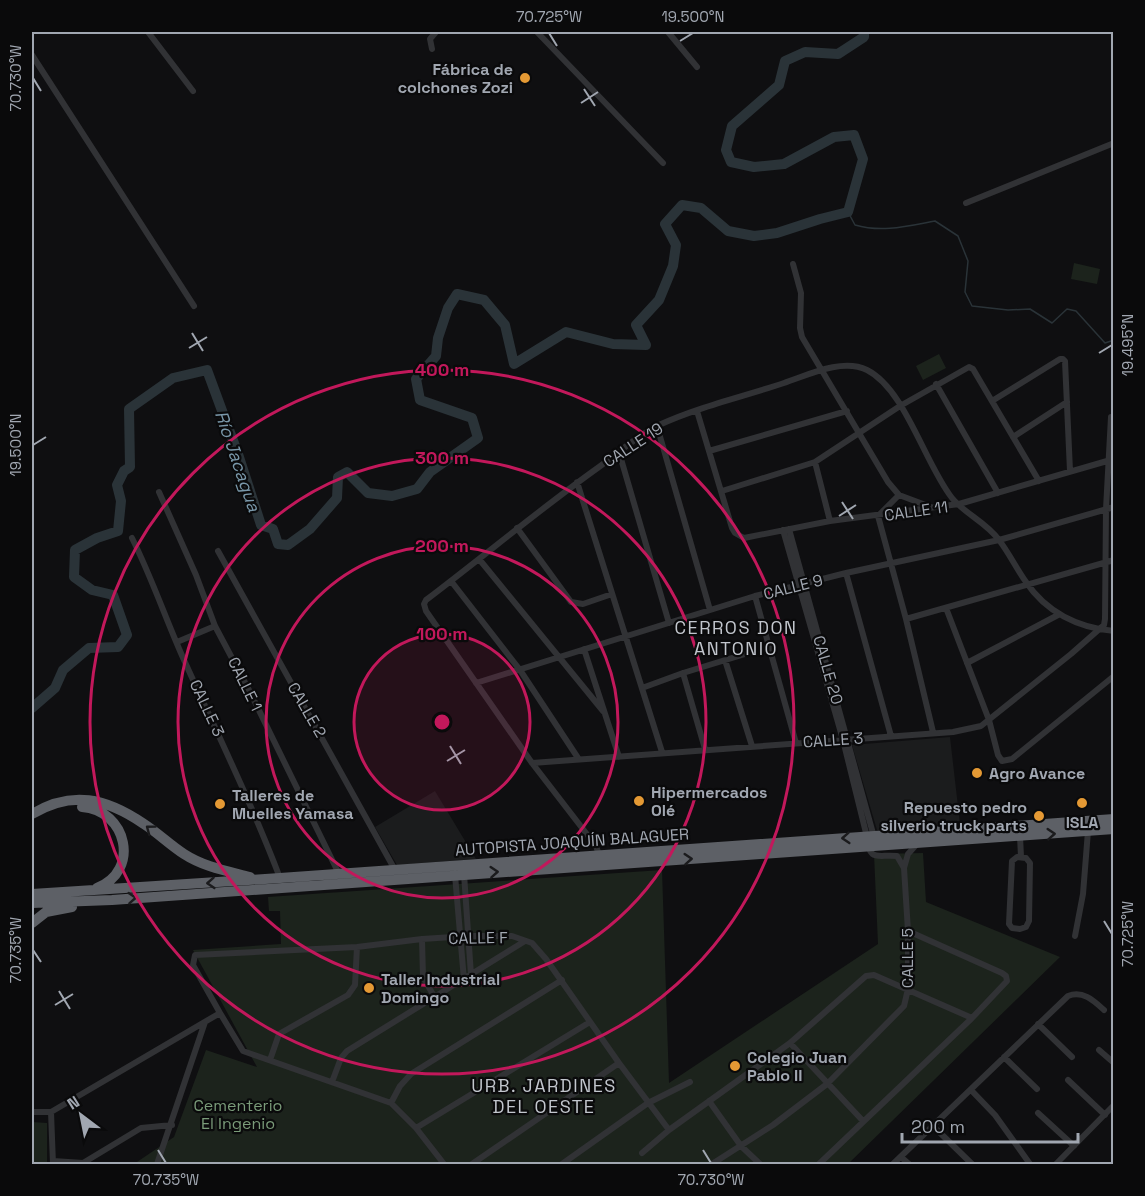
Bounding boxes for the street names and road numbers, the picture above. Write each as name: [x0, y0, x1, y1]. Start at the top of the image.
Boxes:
street label: CALLE 19: [599, 418, 667, 472]
street label: CALLE 11: [883, 496, 949, 526]
street label: CALLE 9: [761, 569, 825, 605]
street label: CALLE 20: [808, 633, 848, 707]
street label: CALLE 1: [223, 654, 267, 714]
street label: CALLE 3: [185, 676, 229, 740]
street label: CALLE 2: [283, 679, 331, 741]
street label: CALLE 3: [802, 727, 864, 753]
street label: AUTOPISTA JOAQUÍN BALAGUER: [454, 823, 690, 861]
street label: CALLE F: [448, 927, 508, 949]
street label: CALLE 5: [897, 928, 918, 988]

